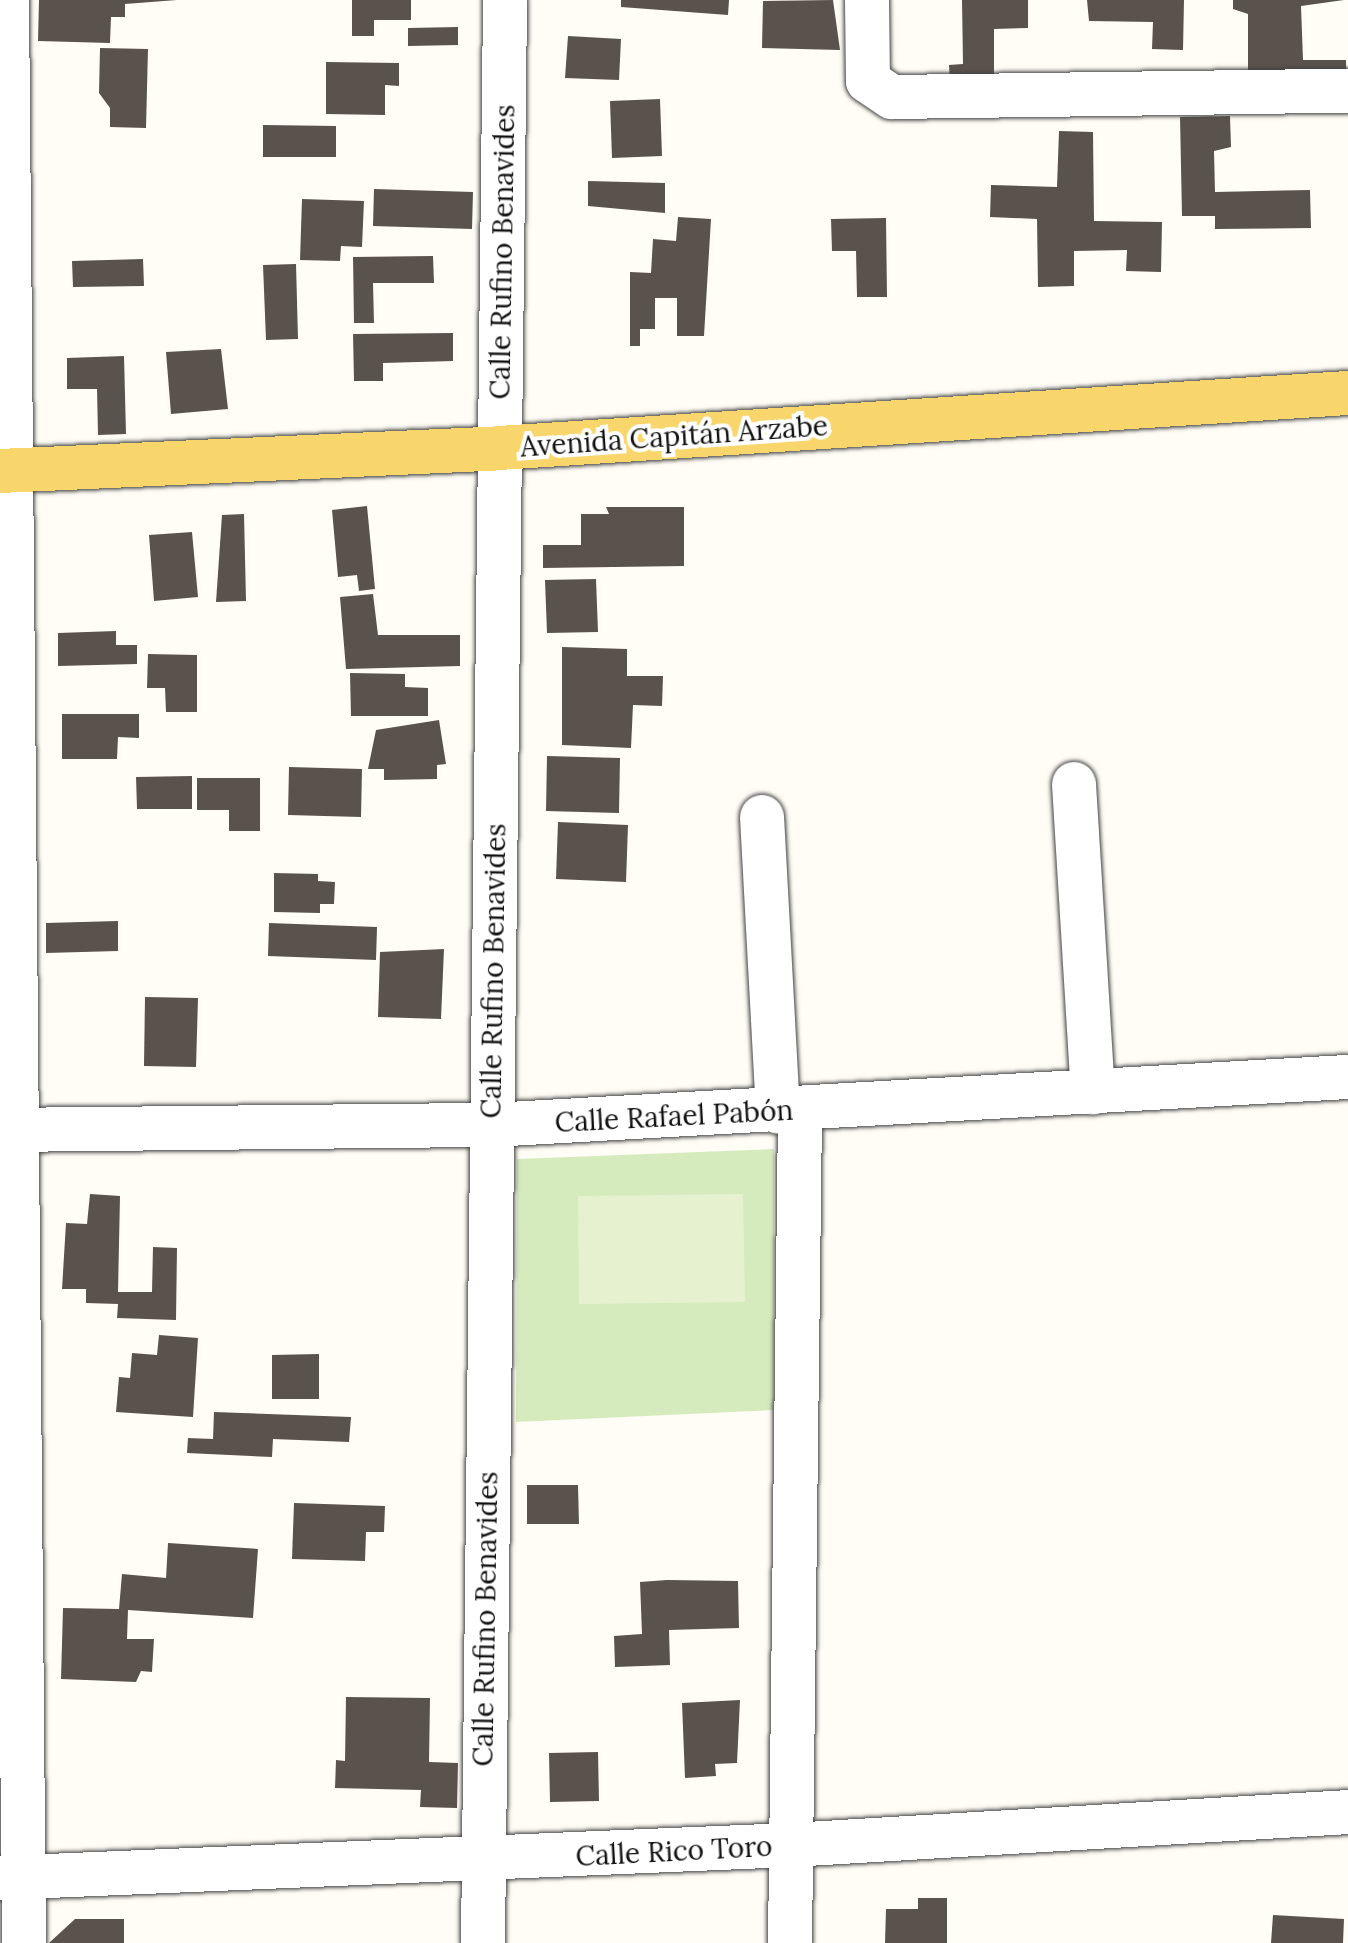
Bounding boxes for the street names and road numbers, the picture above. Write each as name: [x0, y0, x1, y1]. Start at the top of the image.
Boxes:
street label: Calle Rufino Benavides: [483, 104, 521, 400]
street label: Avenida Capitán Arzabe: [519, 408, 829, 464]
street label: Calle Rufino Benavides: [474, 823, 512, 1119]
street label: Calle Rafael Pabón: [554, 1093, 794, 1139]
street label: Calle Rufino Benavides: [466, 1471, 504, 1767]
street label: Calle Rico Toro: [575, 1829, 773, 1873]

